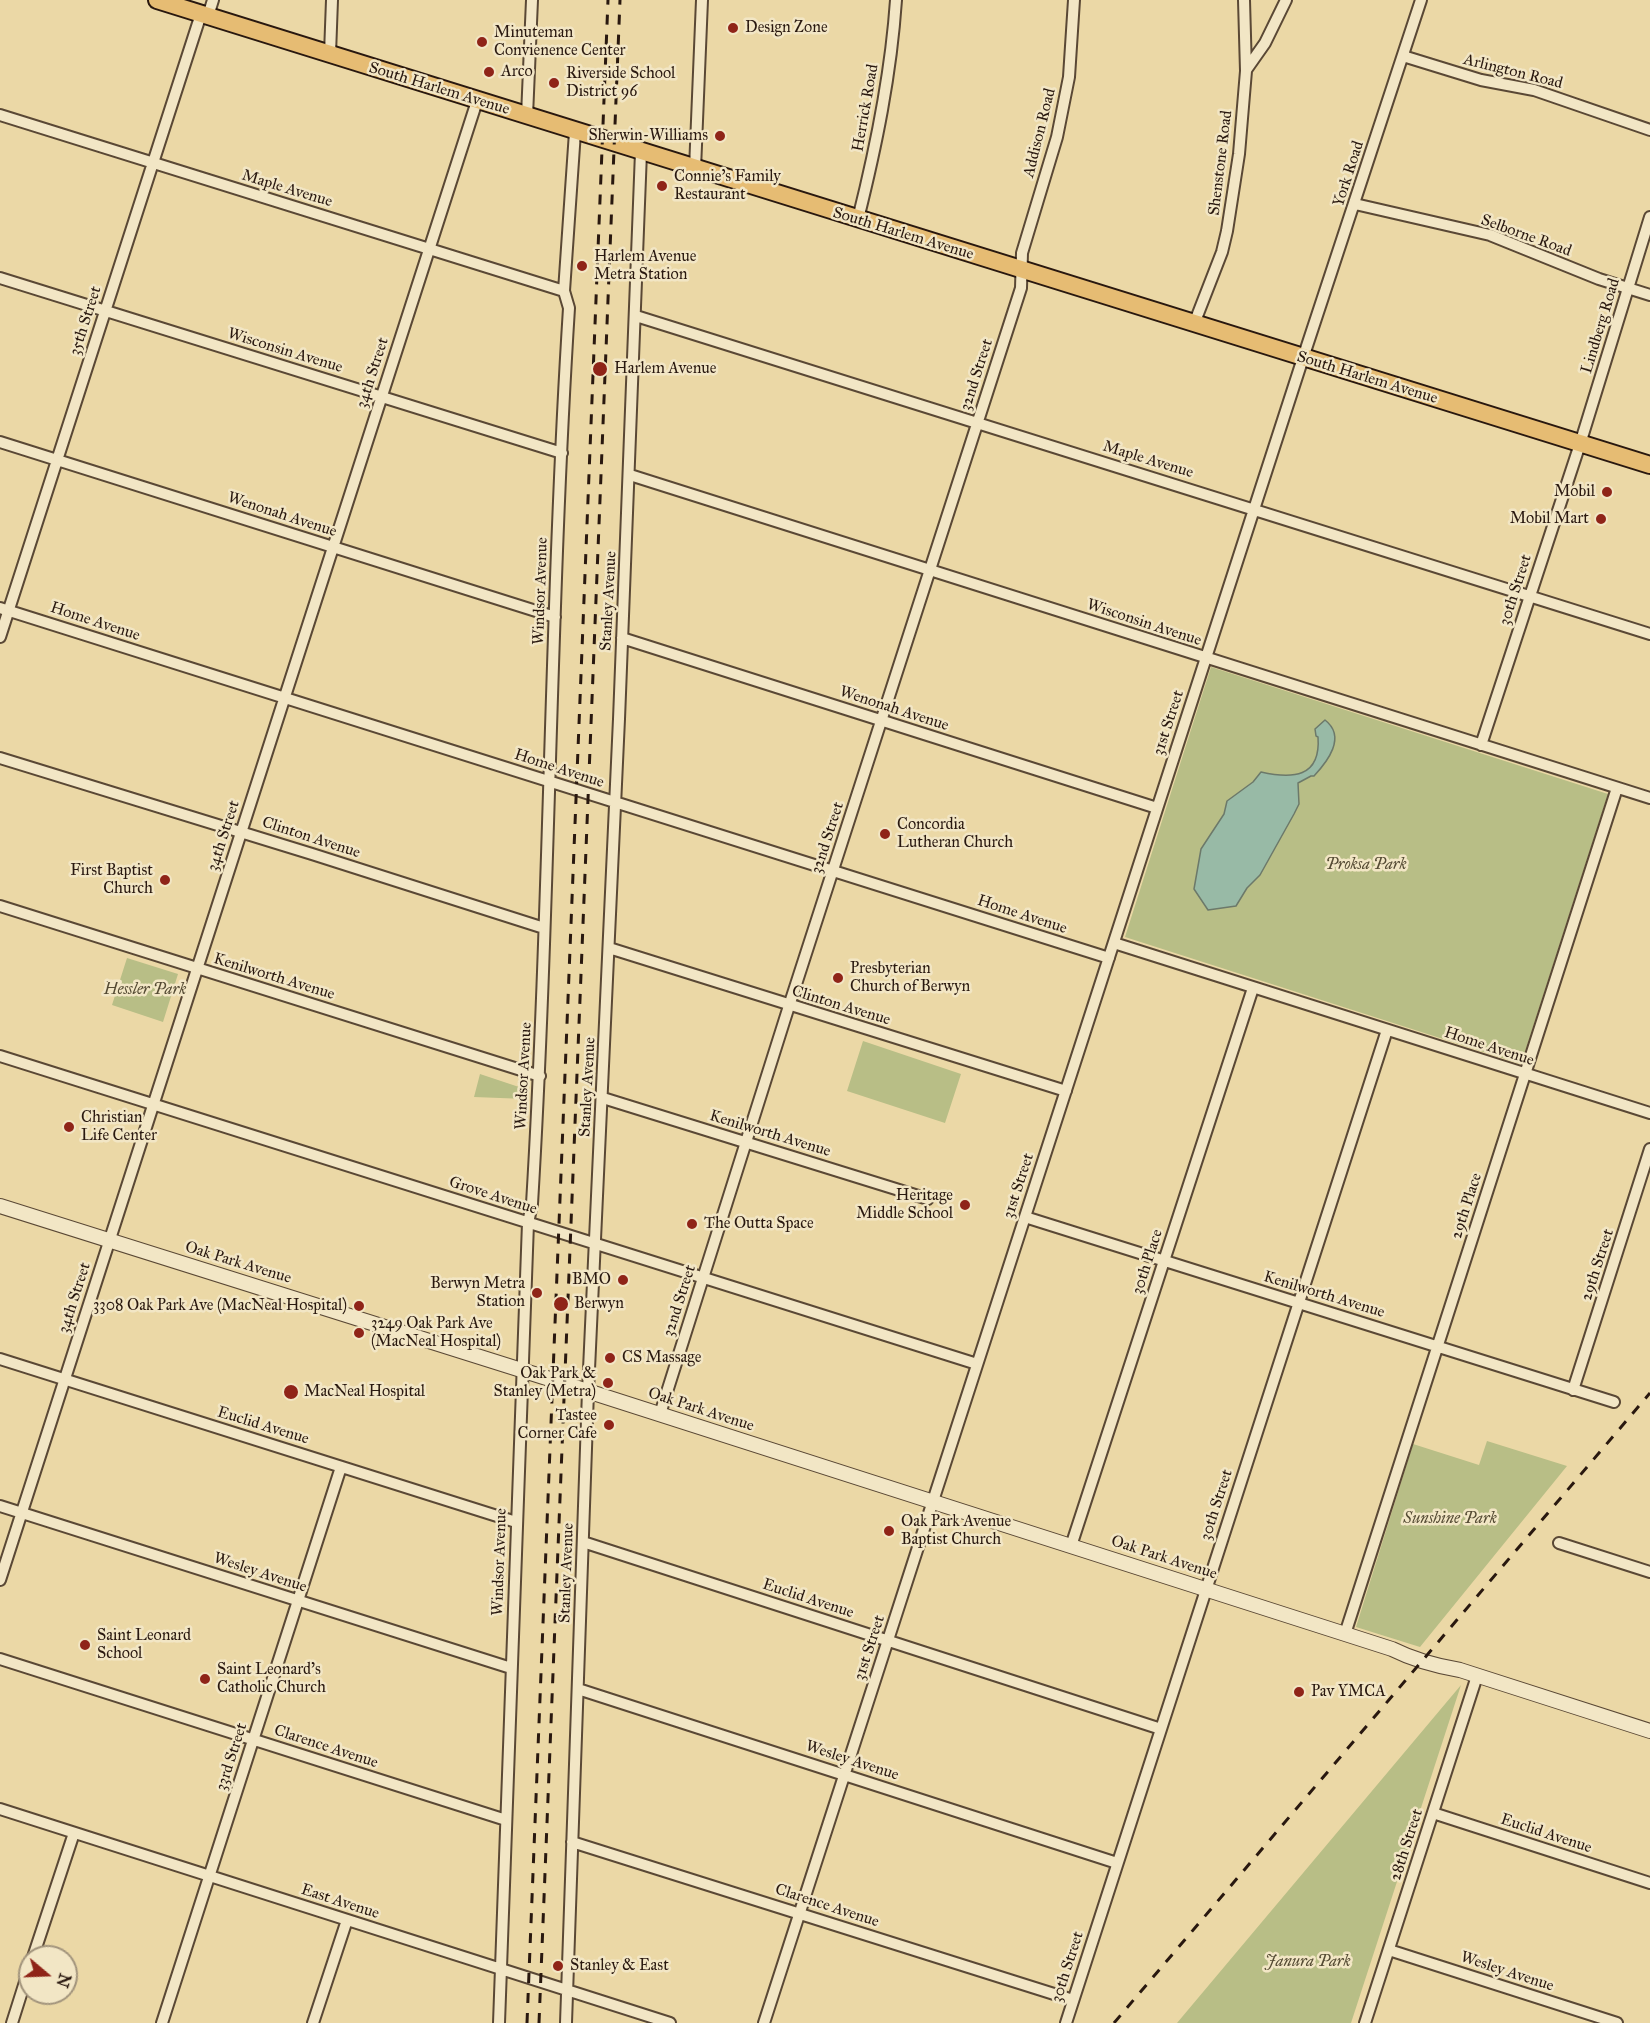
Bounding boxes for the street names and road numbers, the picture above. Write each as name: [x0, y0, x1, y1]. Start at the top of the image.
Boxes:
street label: Arlington Road: [1461, 50, 1565, 94]
street label: South Harlem Avenue: [366, 58, 512, 120]
street label: Herrick Road: [849, 63, 883, 153]
street label: Addison Road: [1020, 86, 1060, 180]
street label: Shenstone Road: [1205, 109, 1237, 217]
street label: York Road: [1329, 139, 1369, 209]
street label: Maple Avenue: [239, 166, 335, 212]
street label: South Harlem Avenue: [830, 203, 976, 265]
street label: Selborne Road: [1478, 211, 1574, 261]
street label: Lindberg Road: [1577, 276, 1625, 376]
street label: 35th Street: [66, 284, 106, 358]
street label: Wisconsin Avenue: [225, 324, 345, 378]
street label: 34th Street: [353, 335, 393, 411]
street label: 32nd Street: [956, 337, 998, 413]
street label: South Harlem Avenue: [1294, 347, 1440, 409]
street label: Maple Avenue: [1100, 437, 1196, 483]
street label: Wenonah Avenue: [225, 488, 339, 542]
street label: Windsor Avenue: [530, 537, 552, 645]
street label: Stanley Avenue: [597, 551, 621, 651]
street label: 30th Street: [1496, 552, 1536, 628]
street label: Wisconsin Avenue: [1084, 595, 1204, 651]
street label: Home Avenue: [48, 598, 142, 646]
street label: Wenonah Avenue: [837, 682, 951, 736]
street label: 31st Street: [1149, 688, 1189, 758]
street label: Home Avenue: [512, 745, 606, 793]
street label: 34th Street: [204, 798, 244, 874]
street label: 32nd Street: [807, 800, 849, 876]
street label: Clinton Avenue: [259, 813, 363, 863]
street label: Home Avenue: [975, 891, 1069, 939]
street label: Kenilworth Avenue: [211, 949, 337, 1005]
street label: Clinton Avenue: [789, 982, 893, 1030]
street label: Windsor Avenue: [512, 1022, 536, 1130]
street label: Home Avenue: [1442, 1023, 1536, 1071]
street label: Stanley Avenue: [576, 1037, 600, 1137]
street label: Kenilworth Avenue: [707, 1106, 833, 1162]
street label: 31st Street: [999, 1151, 1039, 1221]
street label: 29th Place: [1447, 1171, 1487, 1241]
street label: Grove Avenue: [447, 1173, 539, 1219]
street label: 30th Place: [1128, 1227, 1168, 1297]
street label: 29th Street: [1577, 1227, 1619, 1303]
street label: Oak Park Avenue: [182, 1238, 294, 1288]
street label: 34th Street: [55, 1260, 95, 1336]
street label: 32nd Street: [659, 1263, 701, 1339]
street label: Kenilworth Avenue: [1261, 1267, 1387, 1323]
street label: Oak Park Avenue: [646, 1384, 756, 1436]
street label: Euclid Avenue: [215, 1403, 311, 1449]
street label: 30th Street: [1197, 1467, 1237, 1543]
street label: Windsor Avenue: [489, 1508, 511, 1616]
street label: Stanley Avenue: [556, 1523, 578, 1623]
street label: Oak Park Avenue: [1109, 1532, 1219, 1584]
street label: Wesley Avenue: [211, 1549, 309, 1597]
street label: Euclid Avenue: [760, 1575, 856, 1623]
street label: 31st Street: [850, 1613, 890, 1683]
street label: 33rd Street: [212, 1721, 252, 1793]
street label: Clarence Avenue: [272, 1721, 380, 1773]
street label: Wesley Avenue: [803, 1737, 901, 1785]
street label: 28th Street: [1386, 1807, 1428, 1883]
street label: Euclid Avenue: [1498, 1810, 1594, 1858]
street label: East Avenue: [298, 1880, 382, 1924]
street label: Clarence Avenue: [773, 1880, 881, 1932]
street label: 30th Street: [1048, 1929, 1088, 2005]
street label: Wesley Avenue: [1458, 1948, 1556, 1996]

